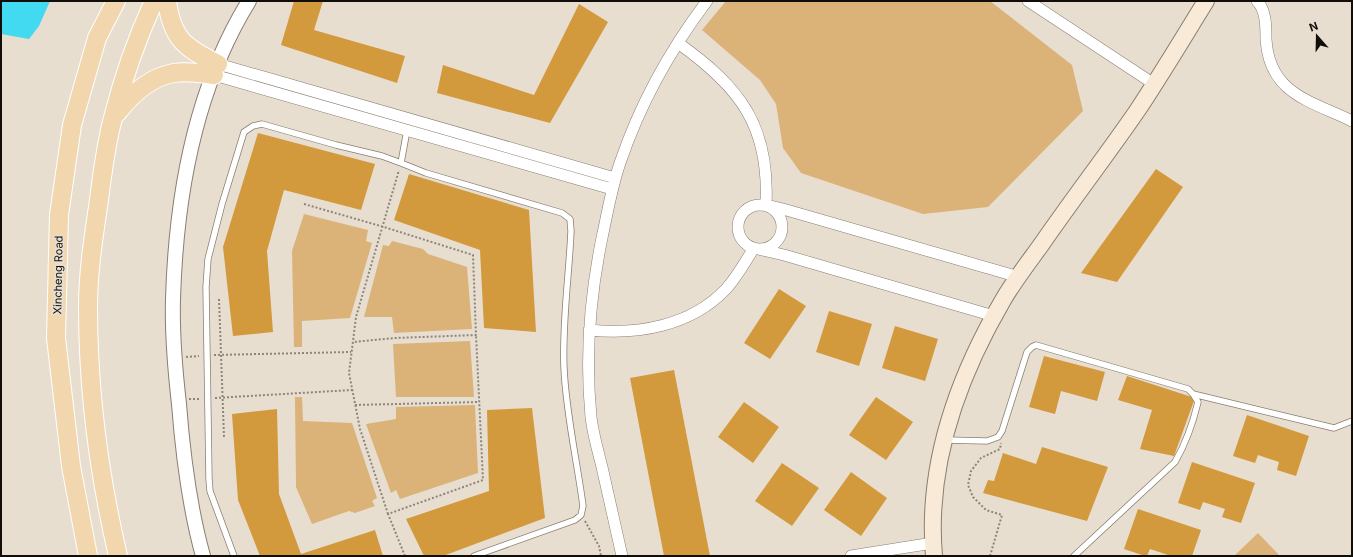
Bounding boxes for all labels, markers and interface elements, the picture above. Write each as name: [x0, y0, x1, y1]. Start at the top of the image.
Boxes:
north arrow: [1297, 16, 1337, 56]
text: N: [1307, 19, 1320, 35]
street label: Xincheng Road: [50, 236, 66, 314]

